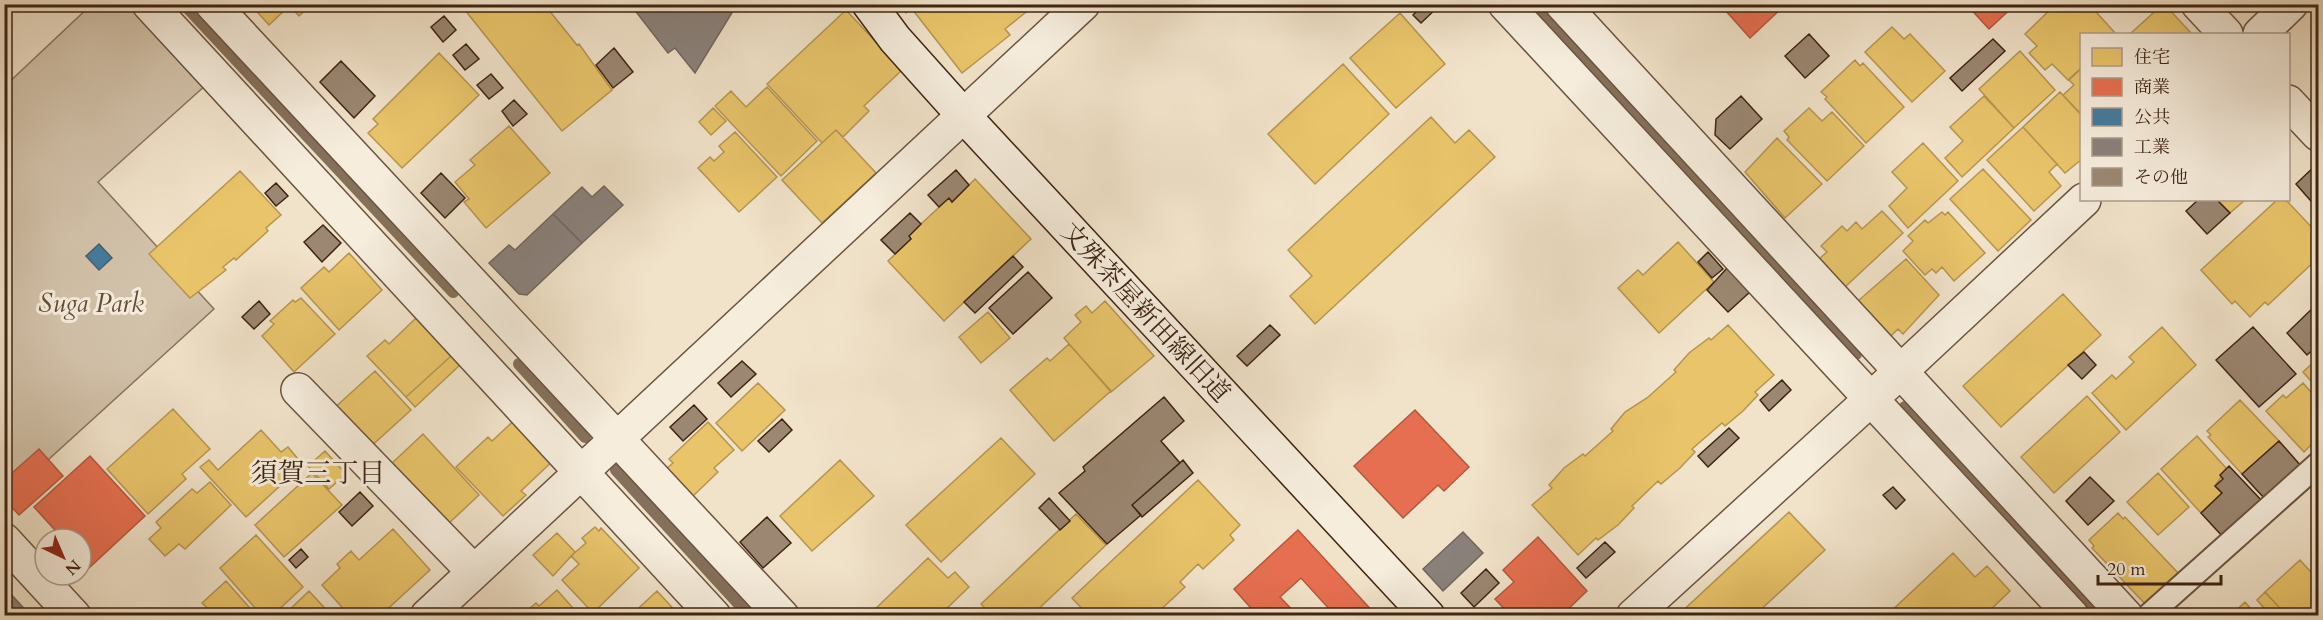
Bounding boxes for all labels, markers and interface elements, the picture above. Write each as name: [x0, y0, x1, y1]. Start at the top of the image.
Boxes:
legend: [2080, 33, 2290, 201]
text: 住宅: [2134, 45, 2170, 70]
text: 商業: [2134, 75, 2170, 100]
text: 公共: [2134, 105, 2170, 130]
text: 工業: [2134, 135, 2170, 160]
text: その他: [2134, 165, 2188, 190]
street label: 文殊茶屋新田線旧道: [1053, 215, 1238, 410]
park label: Suga Park: [38, 286, 144, 321]
district label: 須賀三丁目: [251, 455, 386, 492]
north arrow: [33, 527, 93, 587]
scale bar: [2098, 548, 2221, 586]
text: N: [60, 554, 85, 580]
text: 20 m: [2107, 557, 2146, 582]

